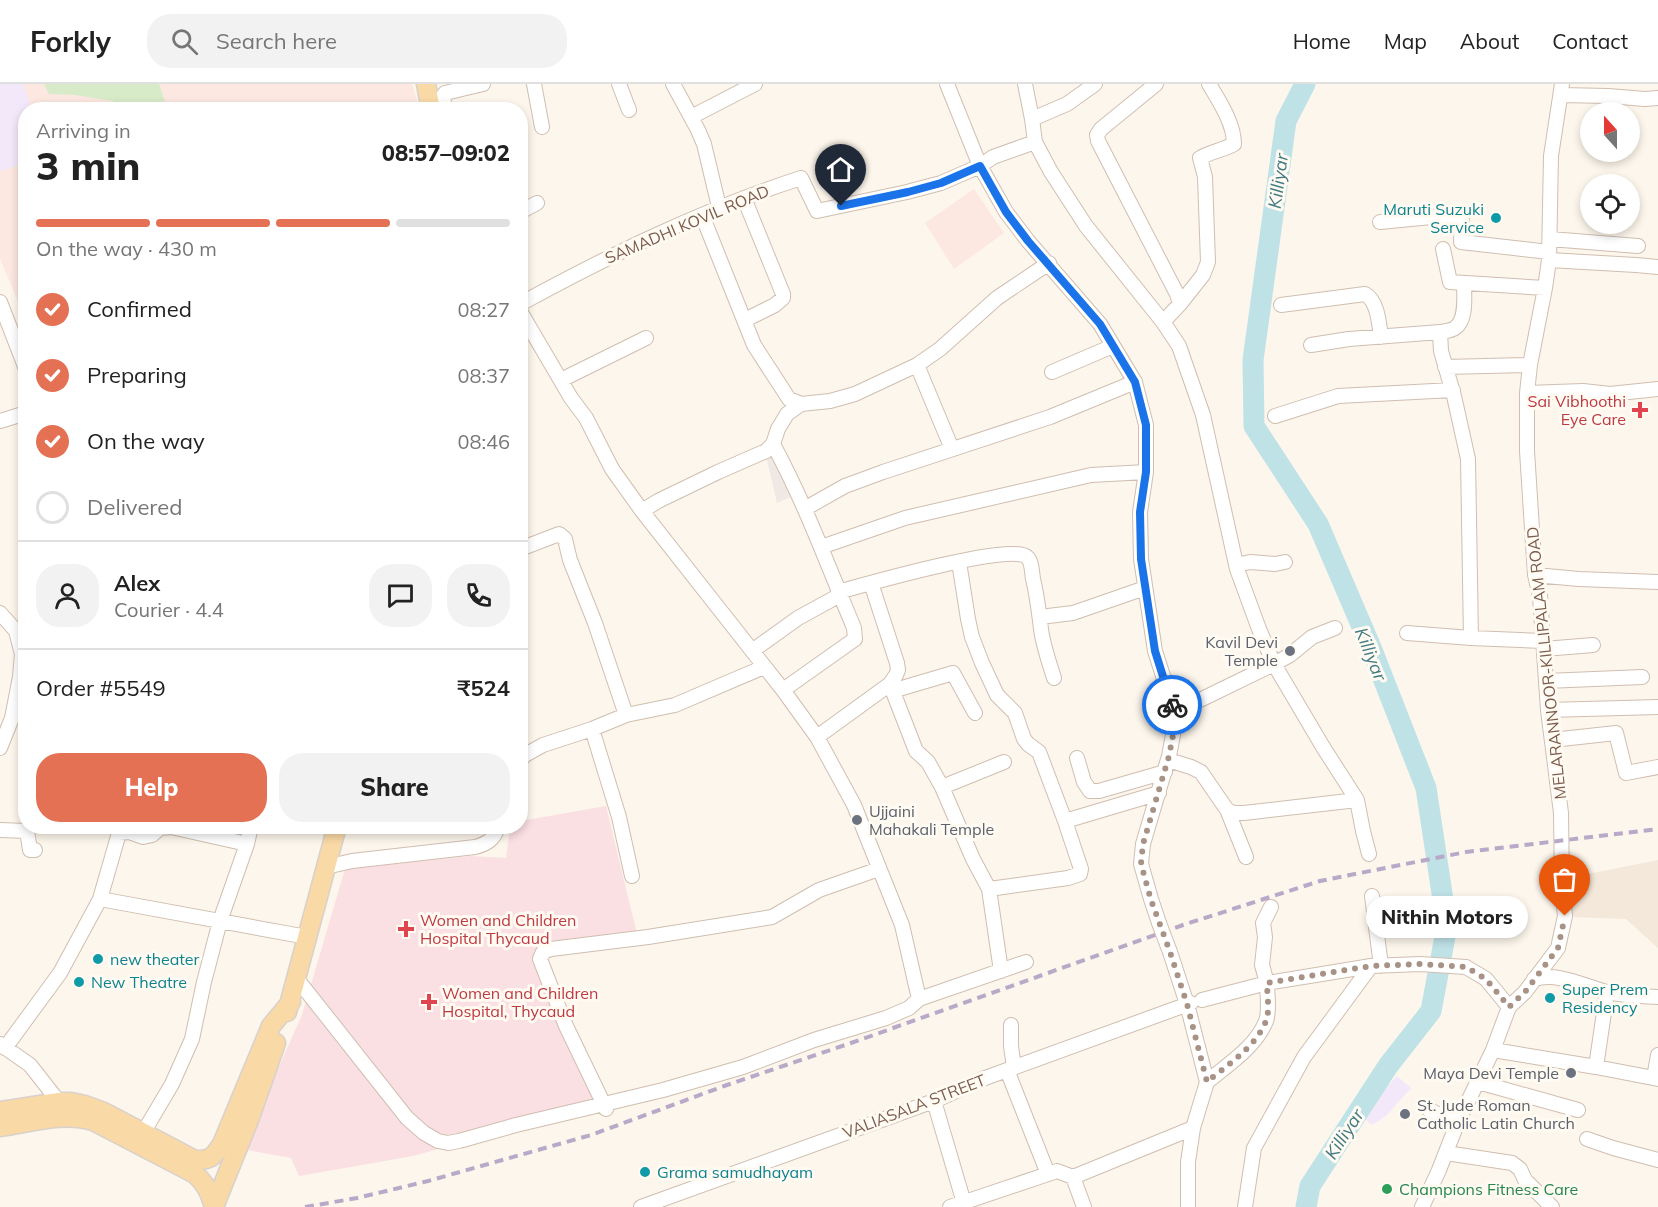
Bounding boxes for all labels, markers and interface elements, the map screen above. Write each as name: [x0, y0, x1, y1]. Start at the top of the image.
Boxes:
search box: [147, 14, 567, 68]
text: Forkly: [30, 24, 111, 59]
icon: search: [168, 25, 201, 58]
text: Search here: [216, 27, 337, 55]
text: Home: [1293, 28, 1351, 54]
text: Map: [1384, 28, 1427, 54]
text: About: [1460, 28, 1519, 54]
text: Contact: [1552, 28, 1628, 54]
north arrow: [1580, 102, 1640, 162]
map controls: [1580, 102, 1640, 234]
text: Arriving in: [36, 118, 131, 143]
text: 08:57–09:02: [382, 139, 510, 167]
text: 3 min: [36, 141, 141, 190]
pin: [815, 144, 866, 206]
water label: Killiyar: [1263, 151, 1293, 210]
icon: home: [824, 153, 857, 186]
button: locate: [1580, 174, 1640, 234]
street label: SAMADHI KOVIL ROAD: [602, 180, 772, 268]
place label: Maruti Suzuki Service: [1383, 199, 1484, 237]
marker: Maruti Suzuki Service: [1489, 211, 1503, 225]
text: On the way · 430 m: [36, 236, 217, 261]
icon: check: [36, 293, 69, 326]
text: Confirmed: [87, 295, 192, 323]
text: 08:27: [457, 297, 510, 322]
icon: check: [36, 359, 69, 392]
text: Preparing: [87, 361, 187, 389]
text: 08:37: [457, 363, 510, 388]
place label: Sai Vibhoothi Eye Care: [1528, 391, 1626, 429]
marker: Sai Vibhoothi Eye Care: [1631, 401, 1649, 419]
icon: check: [36, 425, 69, 458]
text: On the way: [87, 427, 205, 455]
text: 08:46: [457, 429, 510, 454]
text: Delivered: [87, 493, 182, 521]
street label: MELARANNOOR-KILLIPALAM ROAD: [1522, 526, 1570, 800]
button: person: [36, 564, 99, 627]
button: chat: [369, 564, 432, 627]
button: phone: [447, 564, 510, 627]
text: Alex: [114, 569, 160, 597]
text: Courier · 4.4: [114, 597, 224, 622]
water label: Killiyar: [1350, 624, 1393, 685]
place label: Kavil Devi Temple: [1205, 632, 1278, 670]
marker: Kavil Devi Temple: [1283, 644, 1297, 658]
text: Order #5549: [36, 674, 166, 702]
text: ₹524: [457, 674, 510, 702]
courier: [1142, 675, 1202, 735]
icon: bike: [1156, 689, 1189, 722]
button: Help: [36, 753, 267, 822]
button: Share: [279, 753, 510, 822]
place label: Ujjaini Mahakali Temple: [869, 801, 994, 839]
marker: Ujjaini Mahakali Temple: [850, 813, 864, 827]
pin: [1539, 854, 1590, 916]
icon: bag: [1548, 863, 1581, 896]
callout: Nithin Motors: [1367, 895, 1529, 937]
text: Nithin Motors: [1381, 904, 1513, 929]
place label: Women and Children Hospital Thycaud: [420, 910, 576, 948]
marker: Women and Children Hospital Thycaud: [397, 920, 415, 938]
place label: new theater: [110, 949, 200, 969]
marker: new theater: [91, 952, 105, 966]
place label: New Theatre: [91, 972, 187, 992]
marker: New Theatre: [72, 975, 86, 989]
place label: Super Prem Residency: [1562, 979, 1648, 1017]
place label: Women and Children Hospital, Thycaud: [442, 983, 598, 1021]
marker: Super Prem Residency: [1543, 991, 1557, 1005]
marker: Women and Children Hospital, Thycaud: [420, 993, 438, 1011]
place label: Maya Devi Temple: [1423, 1063, 1559, 1083]
marker: Maya Devi Temple: [1564, 1066, 1578, 1080]
street label: VALIASALA STREET: [840, 1069, 989, 1142]
place label: St. Jude Roman Catholic Latin Church: [1417, 1095, 1575, 1133]
water label: Killiyar: [1319, 1103, 1369, 1163]
marker: St. Jude Roman Catholic Latin Church: [1398, 1107, 1412, 1121]
place label: Grama samudhayam: [657, 1162, 813, 1182]
marker: Grama samudhayam: [638, 1165, 652, 1179]
place label: Champions Fitness Care: [1399, 1179, 1578, 1199]
marker: Champions Fitness Care: [1380, 1182, 1394, 1196]

